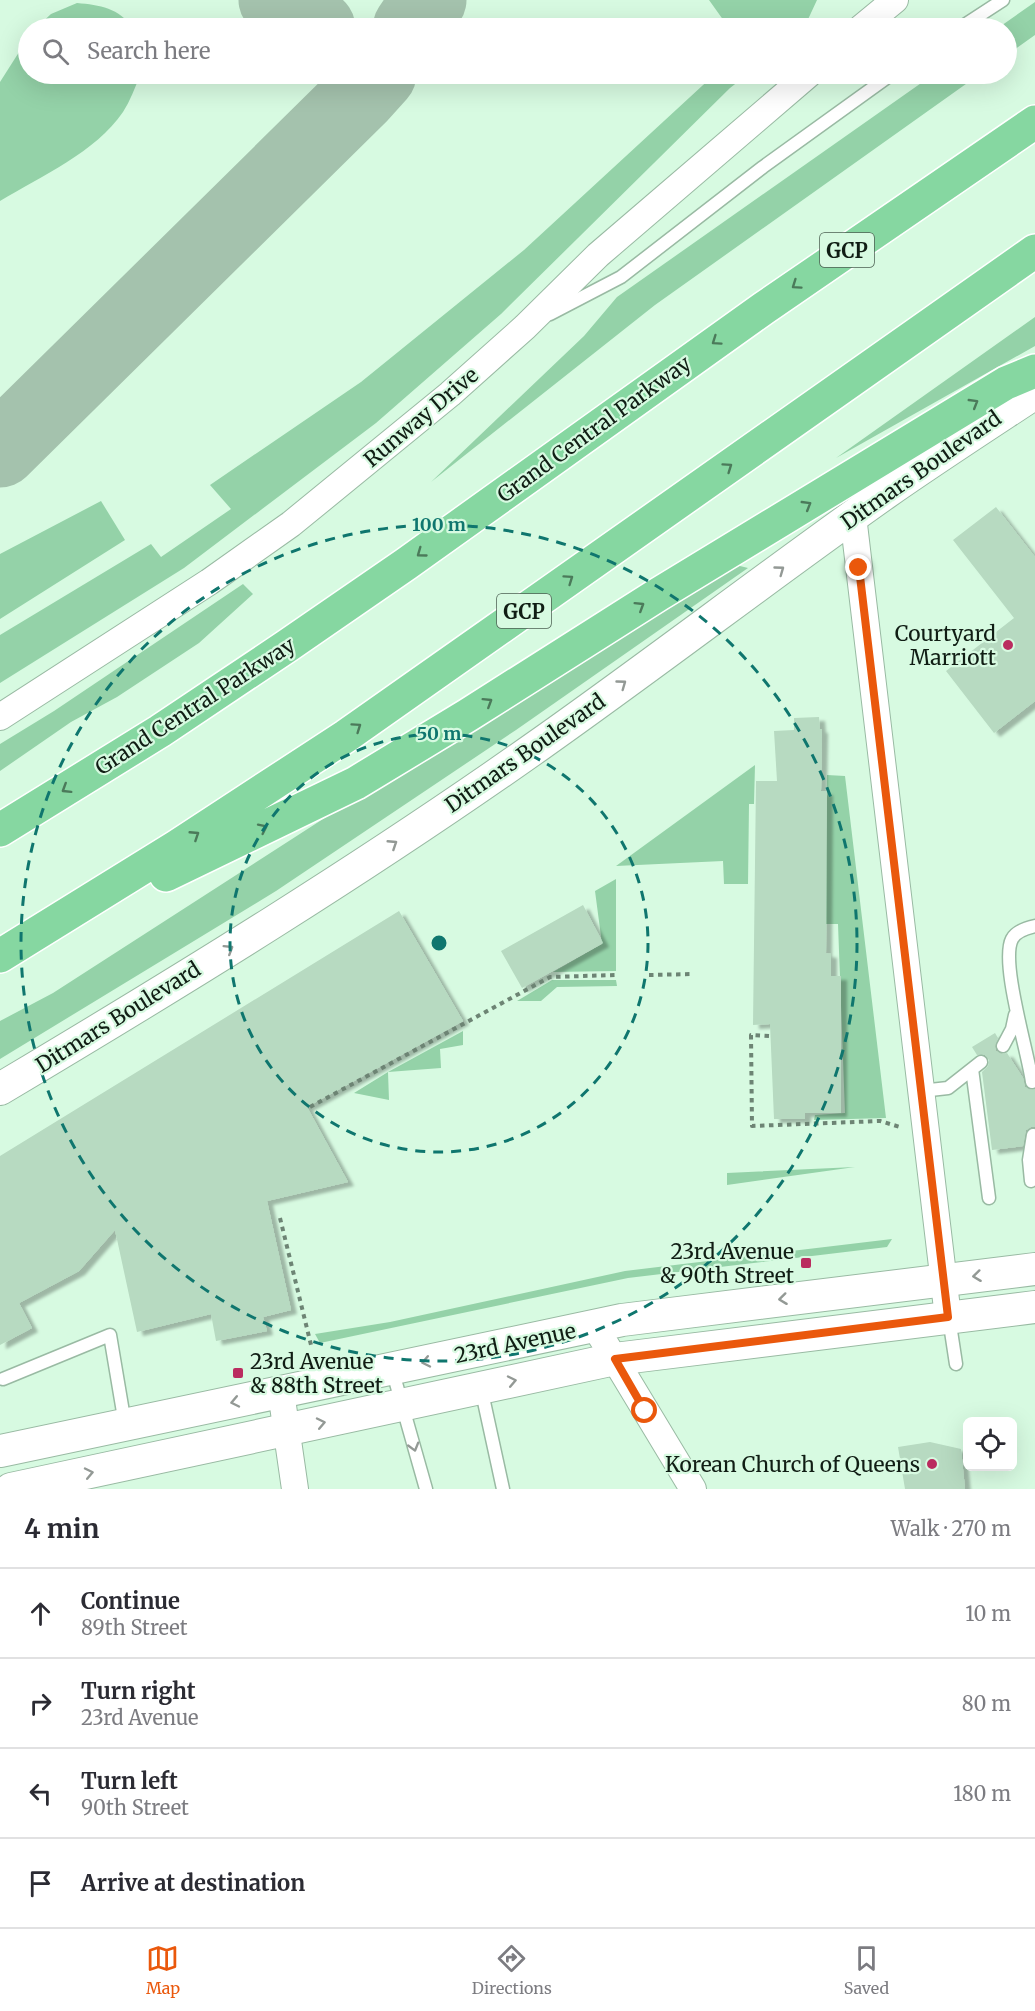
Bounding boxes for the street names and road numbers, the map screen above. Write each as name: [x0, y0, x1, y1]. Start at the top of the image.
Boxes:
road number: GCP: [820, 233, 874, 267]
street label: Grand Central Parkway: [492, 349, 697, 508]
street label: Runway Drive: [358, 361, 484, 473]
street label: Ditmars Boulevard: [836, 404, 1007, 535]
road number: GCP: [497, 594, 551, 628]
street label: Grand Central Parkway: [90, 631, 301, 781]
street label: Ditmars Boulevard: [440, 687, 611, 818]
street label: Ditmars Boulevard: [31, 955, 206, 1079]
street label: 23rd Avenue: [452, 1317, 578, 1369]

